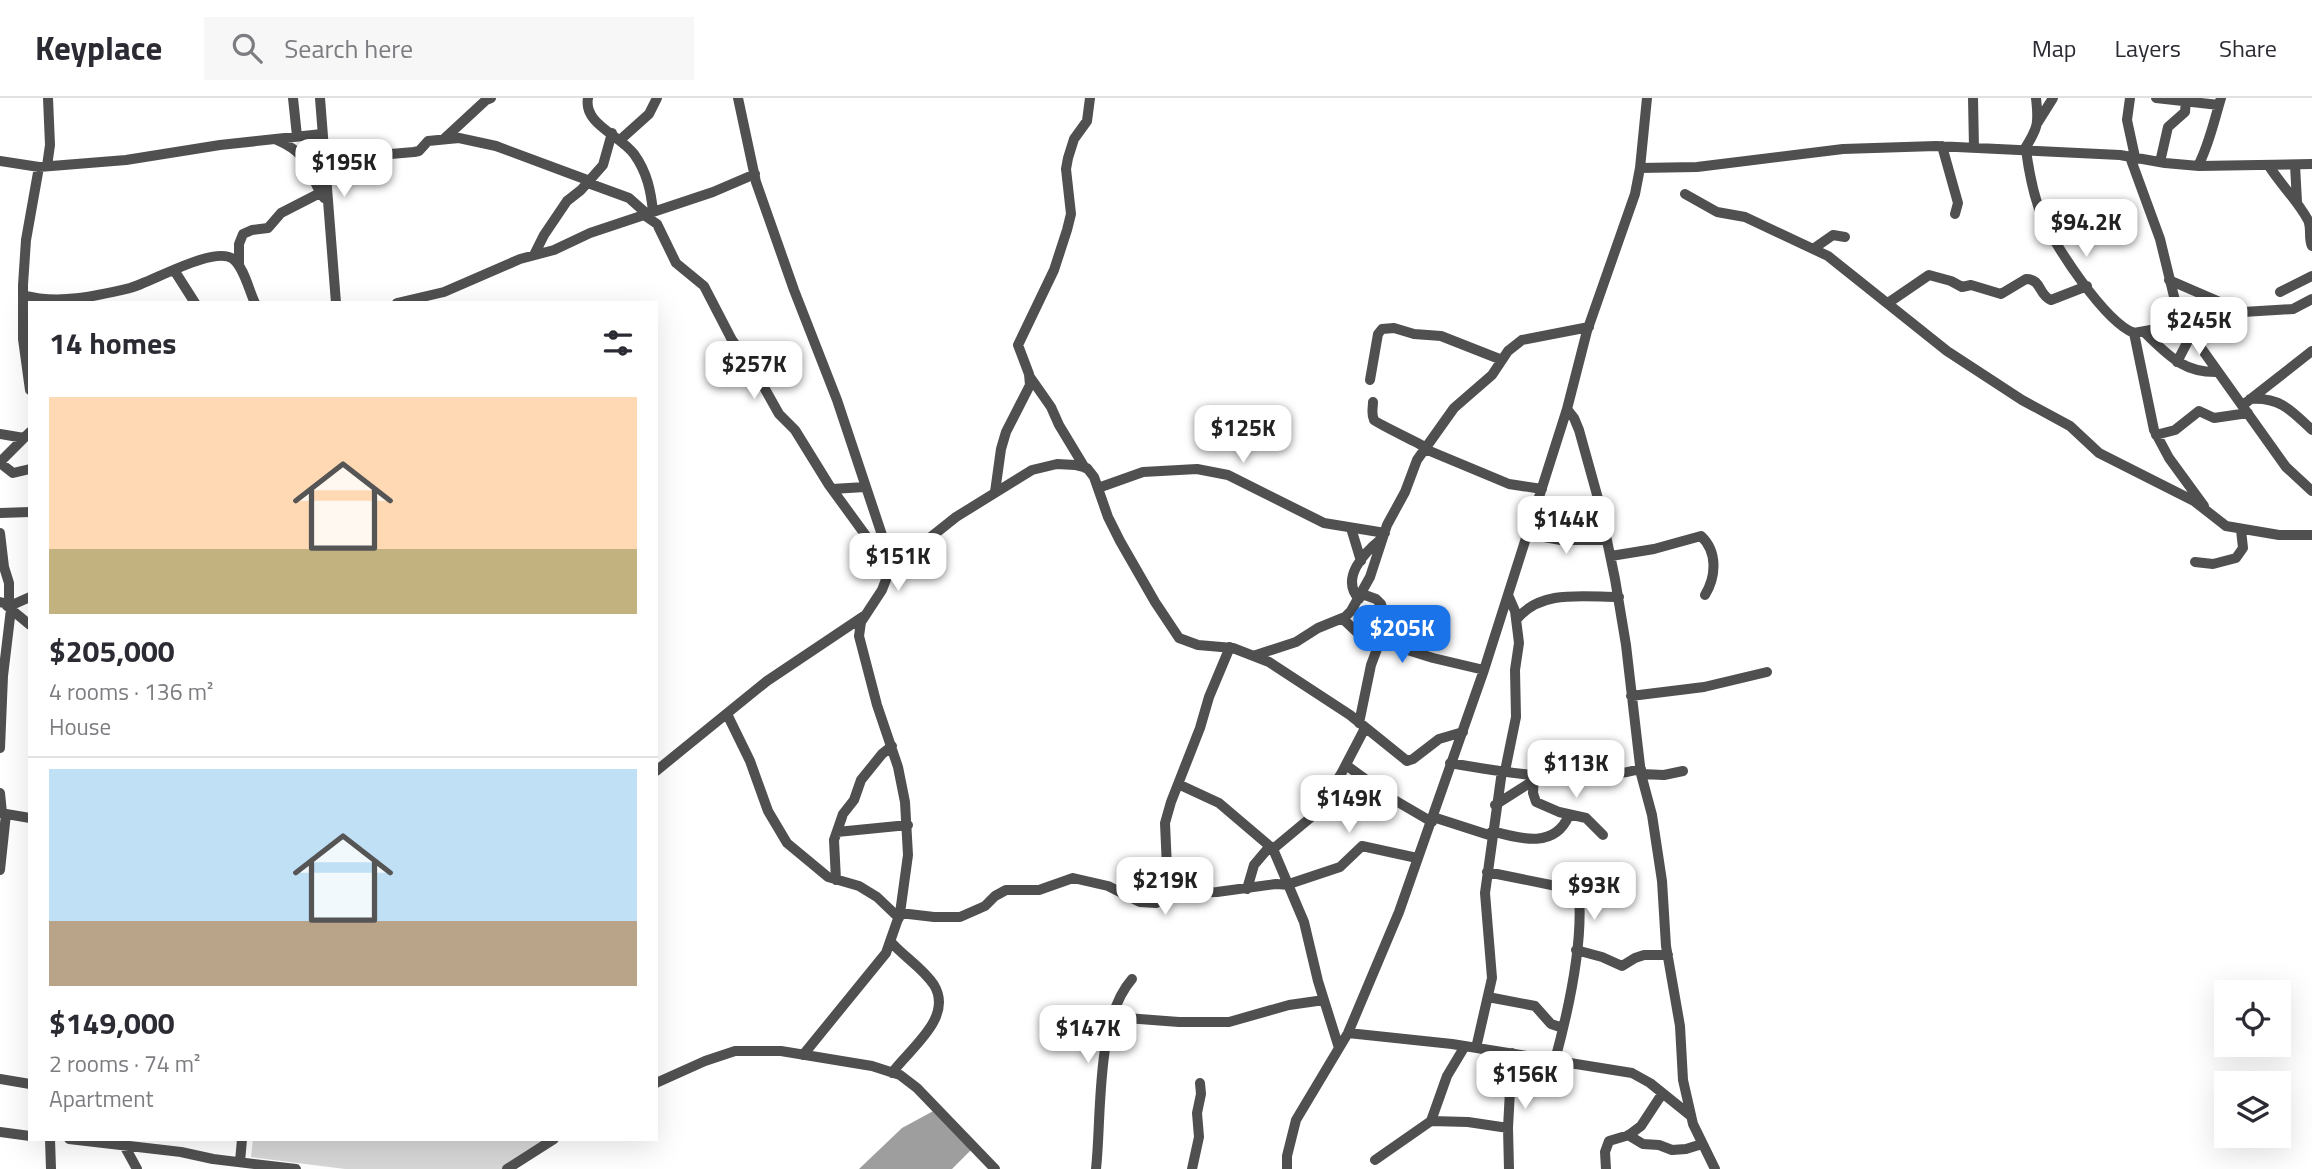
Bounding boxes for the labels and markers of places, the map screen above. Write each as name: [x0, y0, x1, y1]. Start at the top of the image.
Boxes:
pin: $195K: [295, 140, 393, 199]
pin: $94.2K: [2029, 200, 2143, 259]
pin: $245K: [2150, 298, 2248, 357]
pin: $257K: [705, 342, 803, 401]
pin: $125K: [1194, 406, 1292, 465]
pin: $144K: [1517, 496, 1615, 556]
pin: $151K: [849, 533, 947, 593]
pin: $205K: [1353, 606, 1451, 665]
pin: $113K: [1527, 740, 1625, 800]
pin: $149K: [1300, 776, 1398, 835]
pin: $219K: [1116, 858, 1214, 917]
pin: $93K: [1553, 862, 1635, 922]
pin: $147K: [1039, 1006, 1137, 1065]
pin: $156K: [1476, 1052, 1574, 1111]

